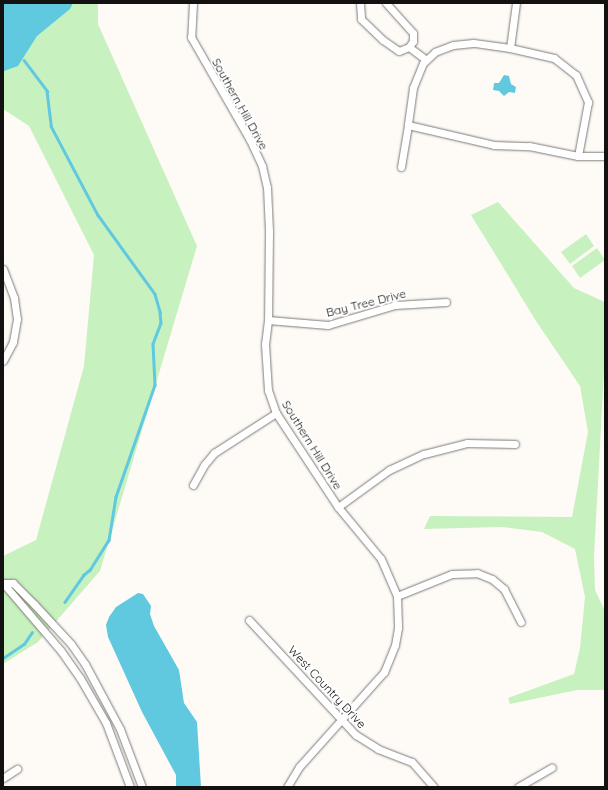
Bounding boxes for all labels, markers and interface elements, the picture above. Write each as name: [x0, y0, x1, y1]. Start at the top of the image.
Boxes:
street label: Southern Hill Drive: [209, 56, 271, 152]
street label: Bay Tree Drive: [325, 286, 407, 320]
street label: Southern Hill Drive: [279, 398, 345, 492]
street label: West Country Drive: [285, 643, 369, 731]

